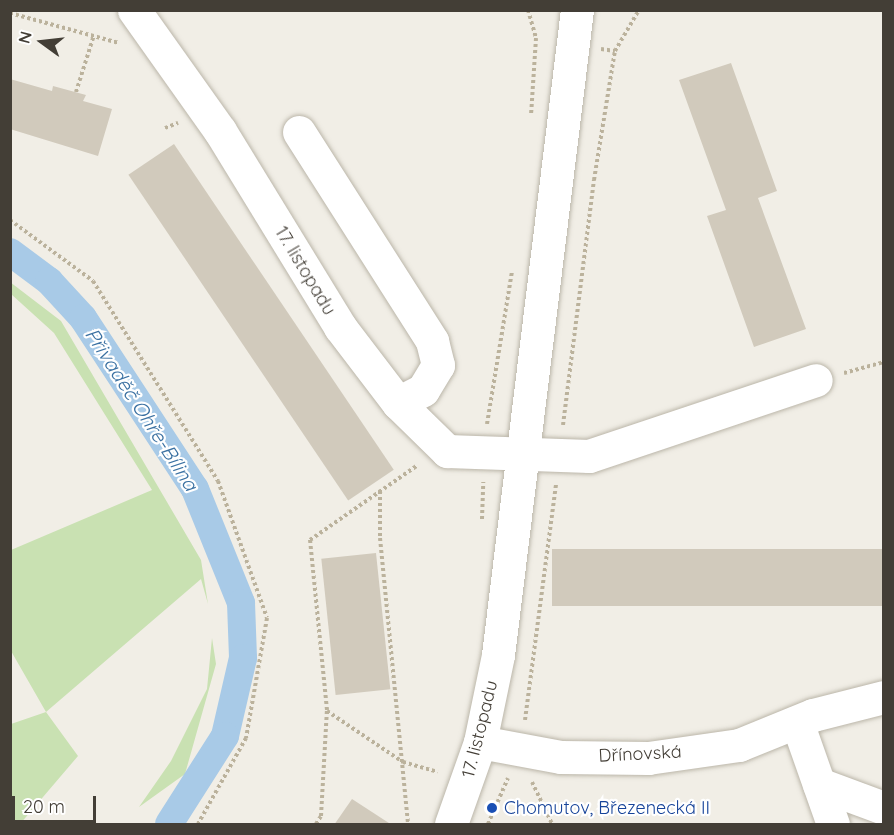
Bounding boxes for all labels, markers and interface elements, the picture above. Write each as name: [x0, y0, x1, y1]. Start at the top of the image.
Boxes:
north arrow: [12, 12, 72, 72]
text: N: [13, 29, 36, 46]
street label: 17. listopadu: [270, 223, 340, 319]
water label: Přivaděč Ohře-Bílina: [80, 323, 204, 495]
street label: 17. listopadu: [457, 678, 503, 780]
street label: Dřínovská: [598, 741, 682, 767]
scale bar: [15, 784, 99, 822]
text: 20 m: [23, 795, 65, 818]
place label: Chomutov, Březenecká II: [504, 797, 710, 819]
marker: Chomutov, Březenecká II: [485, 801, 499, 815]

